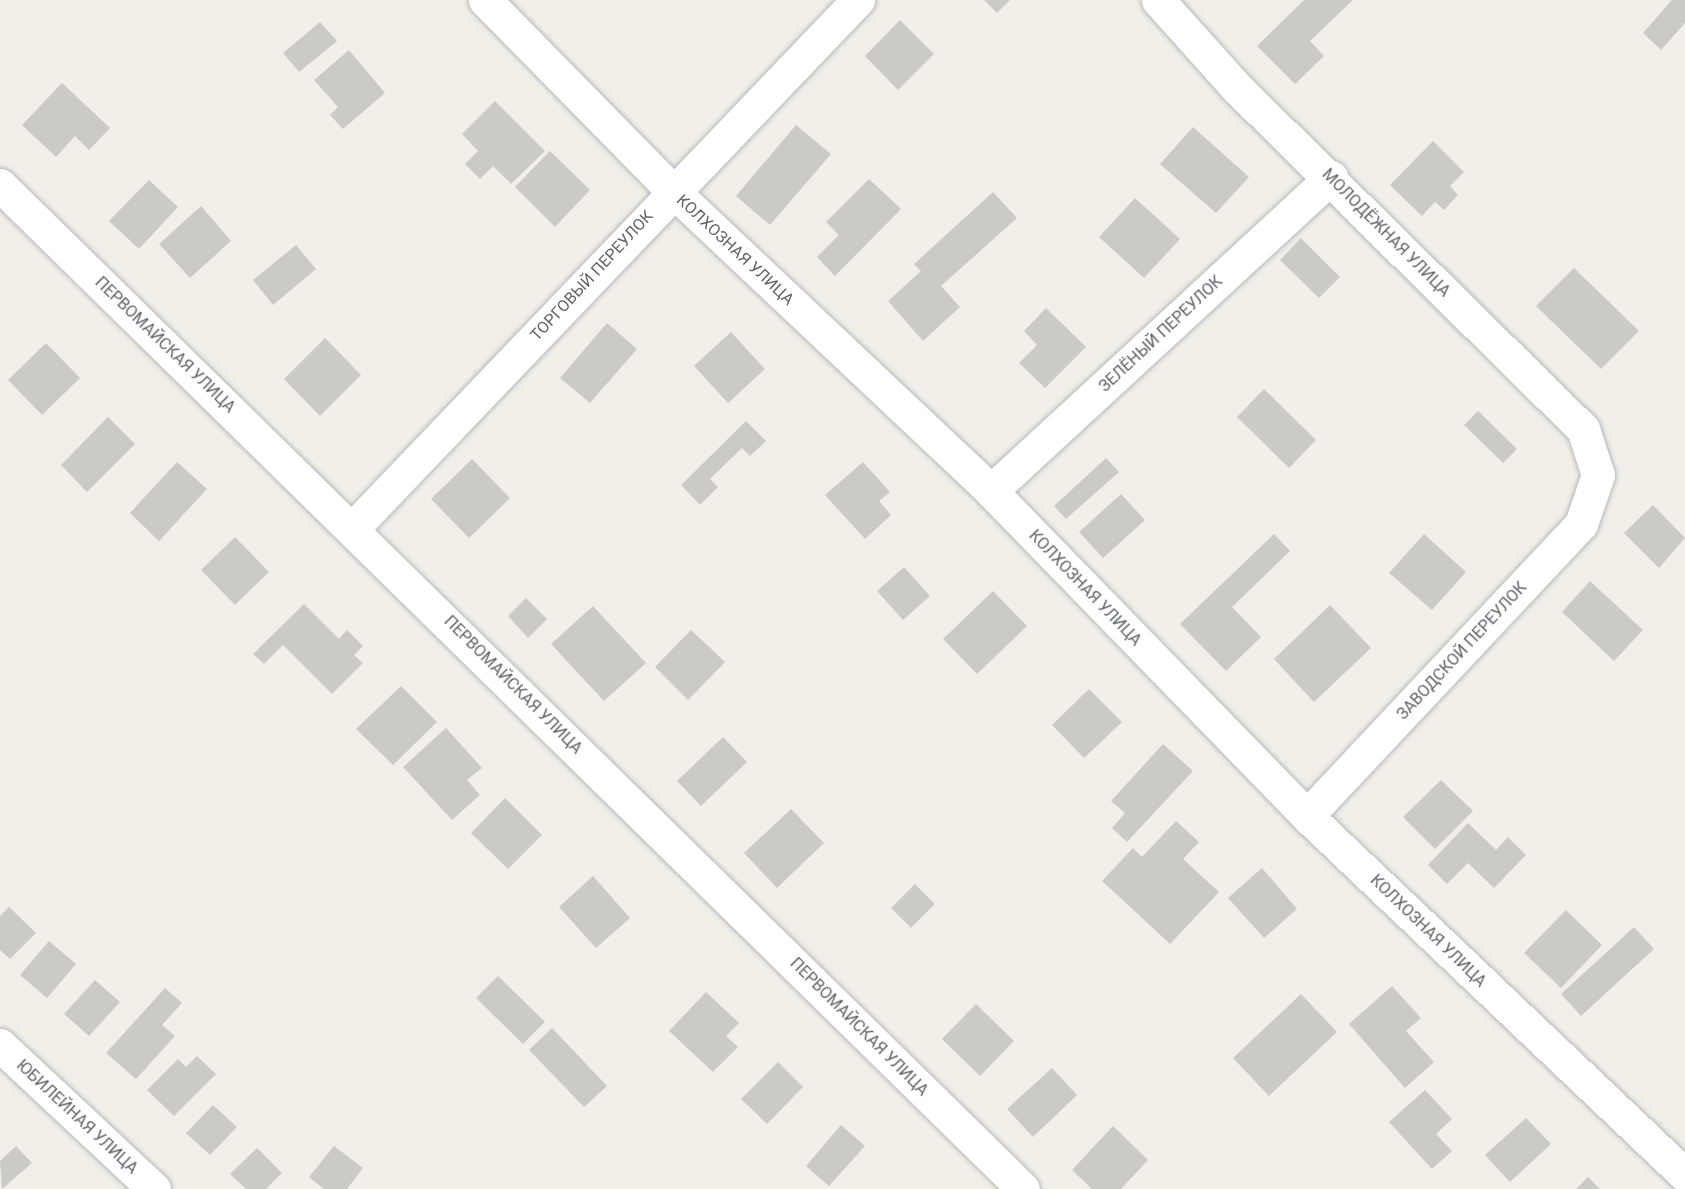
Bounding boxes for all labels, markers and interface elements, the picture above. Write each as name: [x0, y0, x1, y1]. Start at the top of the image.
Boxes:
street label: МОЛОДЁЖНАЯ УЛИЦА: [1318, 165, 1454, 301]
street label: КОЛХОЗНАЯ УЛИЦА: [672, 191, 798, 309]
street label: ТОРГОВЫЙ ПЕРЕУЛОК: [527, 207, 657, 345]
street label: ЗЕЛЁНЫЙ ПЕРЕУЛОК: [1095, 272, 1227, 396]
street label: ПЕРВОМАЙСКАЯ УЛИЦА: [91, 273, 239, 417]
street label: КОЛХОЗНАЯ УЛИЦА: [1025, 526, 1145, 650]
street label: ЗАВОДСКОЙ ПЕРЕУЛОК: [1393, 578, 1531, 724]
street label: ПЕРВОМАЙСКАЯ УЛИЦА: [440, 612, 586, 758]
street label: КОЛХОЗНАЯ УЛИЦА: [1366, 871, 1490, 991]
street label: ПЕРВОМАЙСКАЯ УЛИЦА: [786, 954, 932, 1100]
street label: ЮБИЛЕЙНАЯ УЛИЦА: [12, 1056, 142, 1178]

